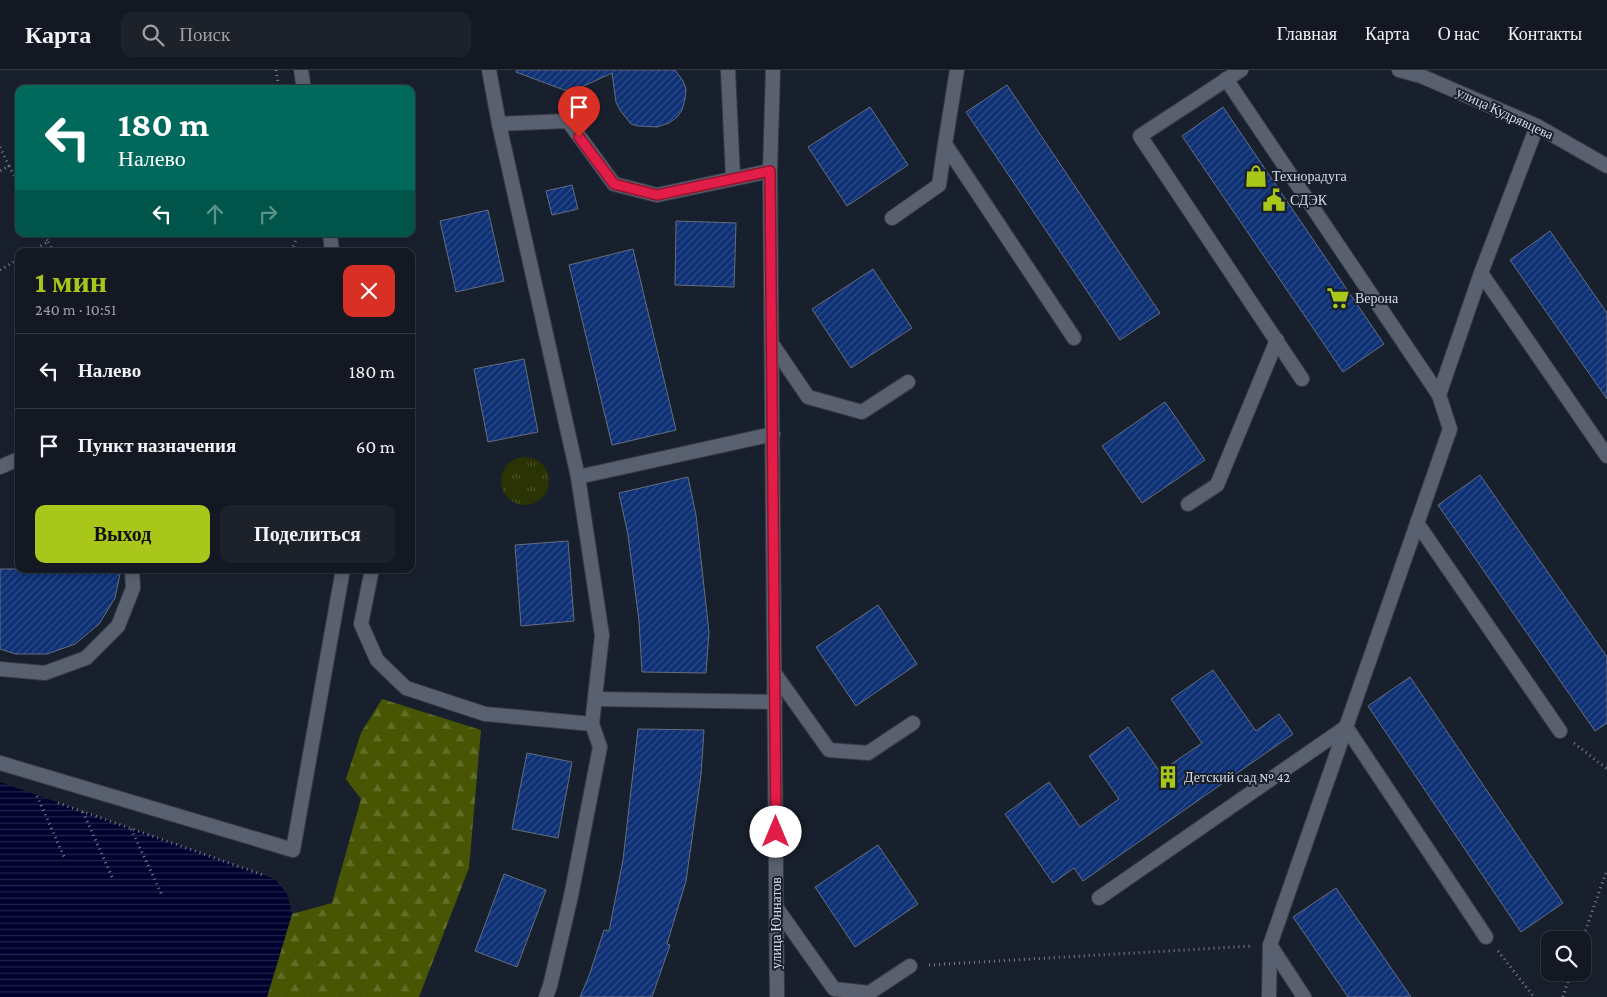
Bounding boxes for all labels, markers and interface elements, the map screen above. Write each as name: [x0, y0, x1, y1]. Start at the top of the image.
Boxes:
search box: [121, 12, 471, 57]
text: Карта: [25, 21, 91, 48]
icon: search: [139, 21, 167, 49]
text: Поиск: [179, 24, 230, 45]
text: Главная: [1277, 24, 1337, 44]
text: Карта: [1365, 24, 1410, 44]
text: О нас: [1438, 24, 1480, 44]
text: Контакты: [1508, 24, 1582, 44]
street label: улица Кудрявцева: [1454, 84, 1557, 143]
pin: [558, 86, 600, 137]
icon: arrive: [565, 93, 593, 121]
icon: left: [35, 105, 100, 170]
text: 180 m: [118, 105, 209, 144]
text: Налево: [118, 146, 186, 171]
shop icon: Технорадуга: [1243, 163, 1269, 189]
place label: Технорадуга: [1272, 168, 1348, 184]
public building icon: СДЭК: [1261, 187, 1287, 213]
place label: СДЭК: [1290, 192, 1328, 208]
icon: left: [148, 200, 176, 228]
icon: ahead: [201, 200, 229, 228]
icon: right: [254, 200, 282, 228]
text: 1 мин: [35, 265, 107, 298]
button: close: [343, 265, 395, 317]
supermarket icon: Верона: [1325, 285, 1351, 311]
place label: Верона: [1355, 290, 1399, 306]
text: 240 m · 10:51: [35, 301, 116, 318]
icon: left: [35, 357, 63, 385]
text: Налево: [78, 360, 141, 381]
text: 180 m: [349, 361, 395, 382]
icon: arrive: [35, 432, 63, 460]
text: Пункт назначения: [78, 435, 236, 456]
text: 60 m: [356, 436, 395, 457]
button: Выход: [35, 505, 210, 563]
button: Поделиться: [220, 505, 395, 563]
building icon: Детский сад № 42: [1155, 764, 1181, 790]
place label: Детский сад № 42: [1184, 769, 1291, 785]
position arrow: [749, 805, 801, 857]
street label: улица Юннатов: [768, 877, 784, 969]
map controls: [1541, 931, 1591, 981]
button: search: [1541, 931, 1591, 981]

